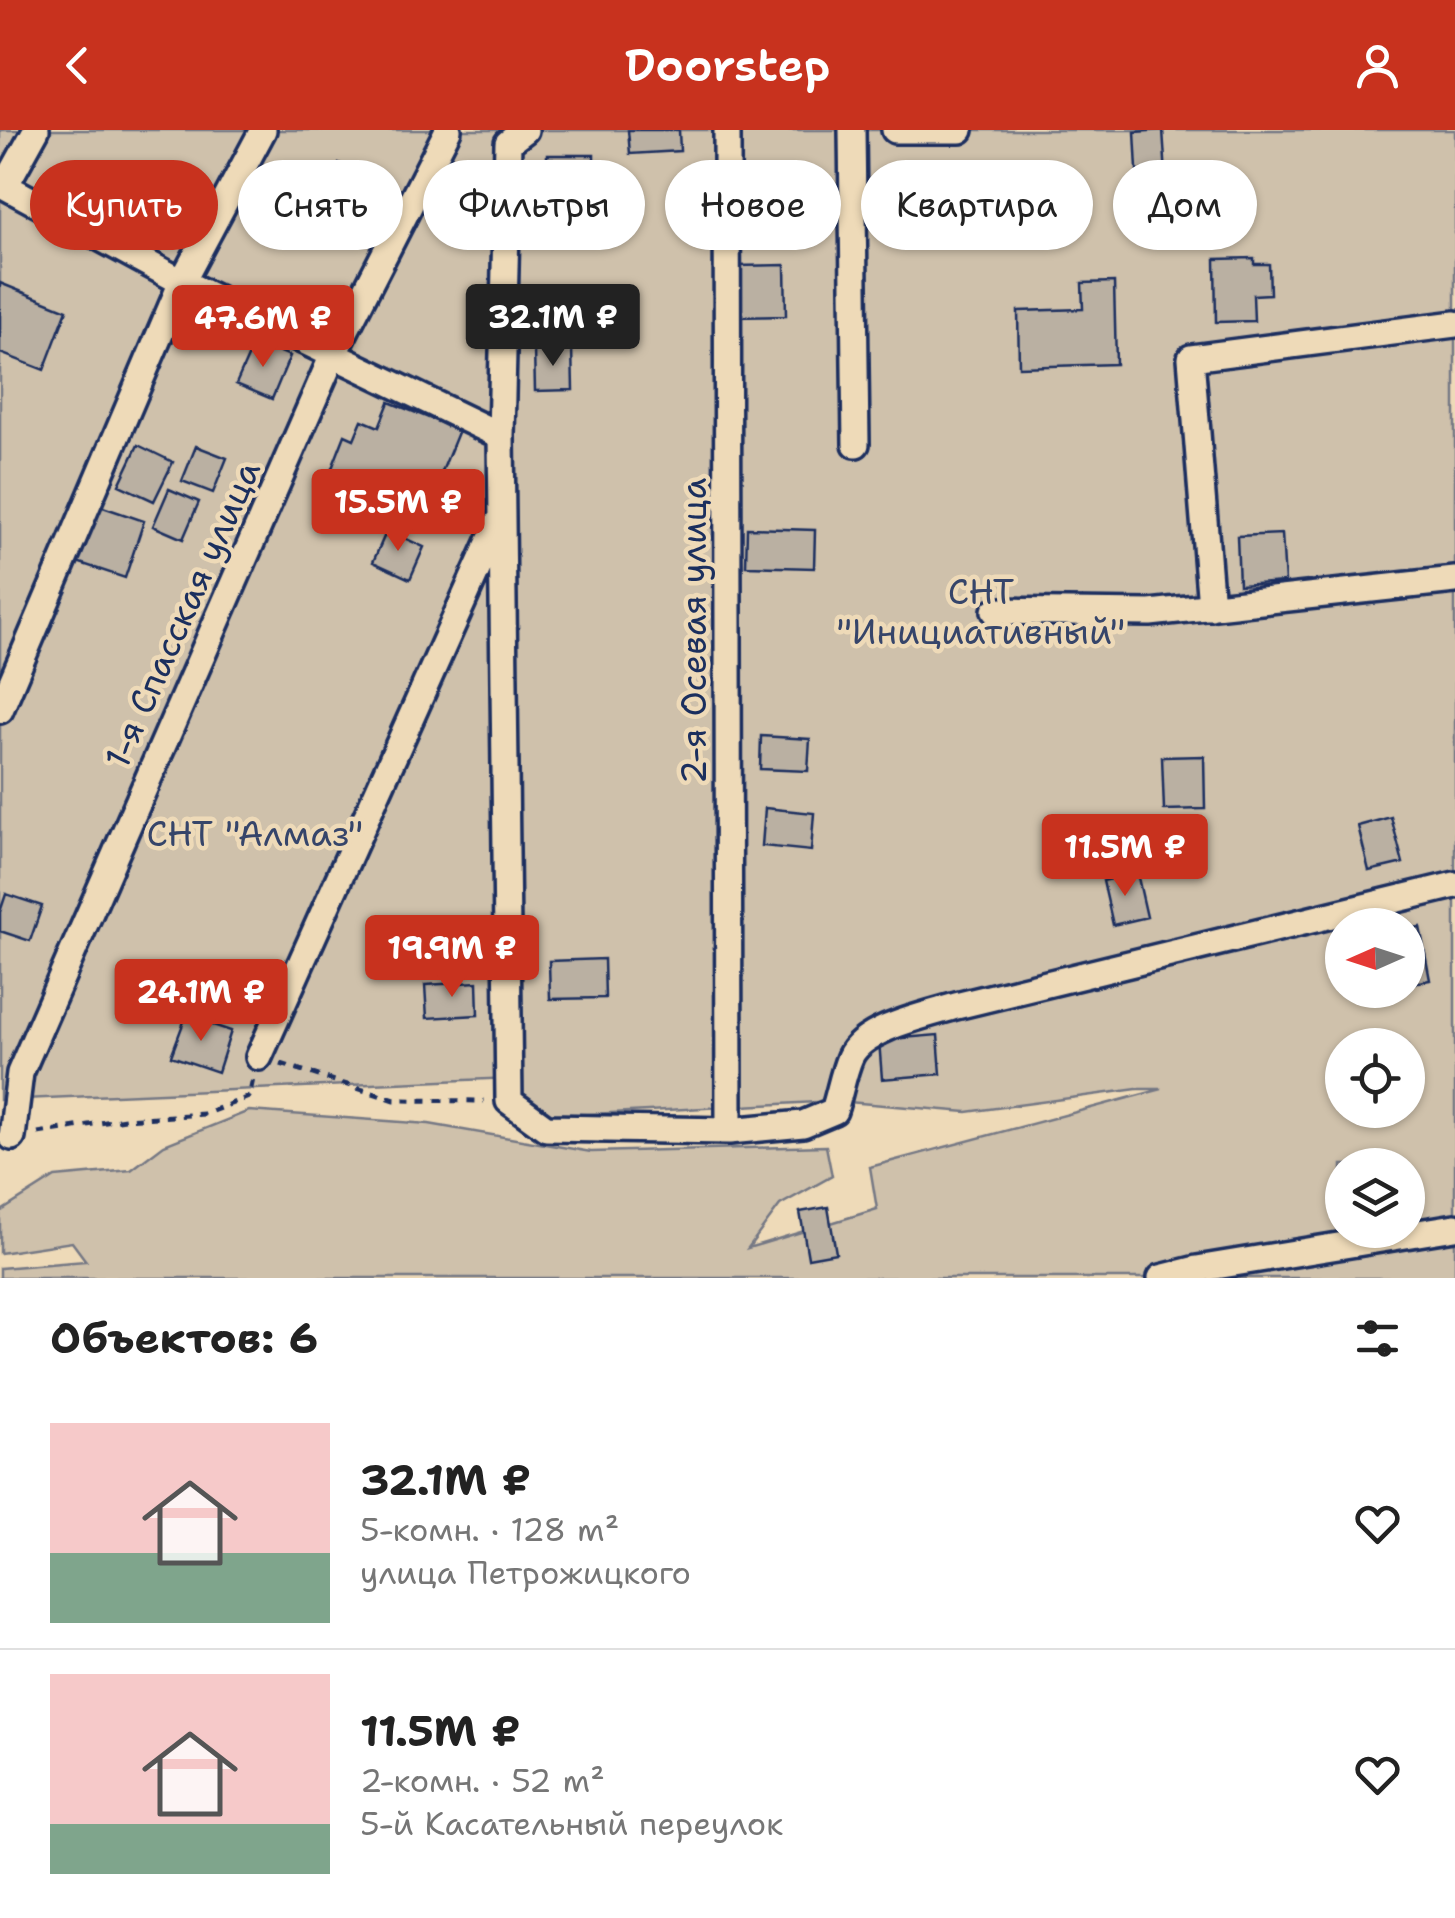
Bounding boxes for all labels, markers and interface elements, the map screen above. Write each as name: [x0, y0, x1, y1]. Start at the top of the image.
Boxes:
text: Doorstep: [625, 35, 830, 95]
icon: back: [50, 38, 105, 93]
icon: person: [1350, 38, 1405, 93]
chip: Купить: [30, 160, 218, 250]
chip: Снять: [238, 160, 403, 250]
chip: Фильтры: [423, 160, 645, 250]
chip: Новое: [665, 160, 841, 250]
chip: Квартира: [861, 160, 1093, 250]
chip: Дом: [1113, 160, 1257, 250]
pin: 32.1M ₽: [461, 284, 645, 369]
pin: 47.6M ₽: [171, 285, 355, 370]
text: 32.1M ₽: [488, 295, 618, 338]
text: 47.6M ₽: [194, 296, 332, 339]
street label: 1-я Спасская улица: [93, 453, 271, 775]
pin: 15.5M ₽: [306, 469, 490, 554]
street label: 2-я Осевая улица: [670, 478, 717, 784]
text: 15.5M ₽: [334, 480, 462, 523]
park label: СНТ "Инициативный": [837, 568, 1125, 655]
park label: СНТ "Алмаз": [147, 810, 363, 857]
pin: 11.5M ₽: [1033, 814, 1217, 899]
text: 11.5M ₽: [1064, 825, 1186, 868]
north arrow: [1325, 908, 1425, 1008]
map controls: [1325, 908, 1425, 1248]
pin: 19.9M ₽: [360, 915, 544, 1000]
text: 19.9M ₽: [387, 926, 517, 969]
pin: 24.1M ₽: [109, 959, 293, 1044]
text: 24.1M ₽: [137, 970, 265, 1013]
button: locate: [1325, 1028, 1425, 1128]
button: layers: [1325, 1148, 1425, 1248]
text: Объектов: 6: [50, 1310, 318, 1366]
icon: filters: [1350, 1311, 1405, 1366]
text: 32.1M ₽: [360, 1452, 531, 1508]
icon: home: [130, 1463, 250, 1583]
icon: heart: [1350, 1496, 1405, 1551]
text: 5-комн. · 128 m²: [360, 1508, 619, 1551]
text: улица Петрожицкого: [360, 1551, 691, 1594]
text: 11.5M ₽: [360, 1703, 521, 1759]
icon: home: [130, 1714, 250, 1834]
icon: heart: [1350, 1747, 1405, 1802]
text: 2-комн. · 52 m²: [360, 1759, 605, 1802]
text: 5-й Касательный переулок: [360, 1802, 783, 1845]

